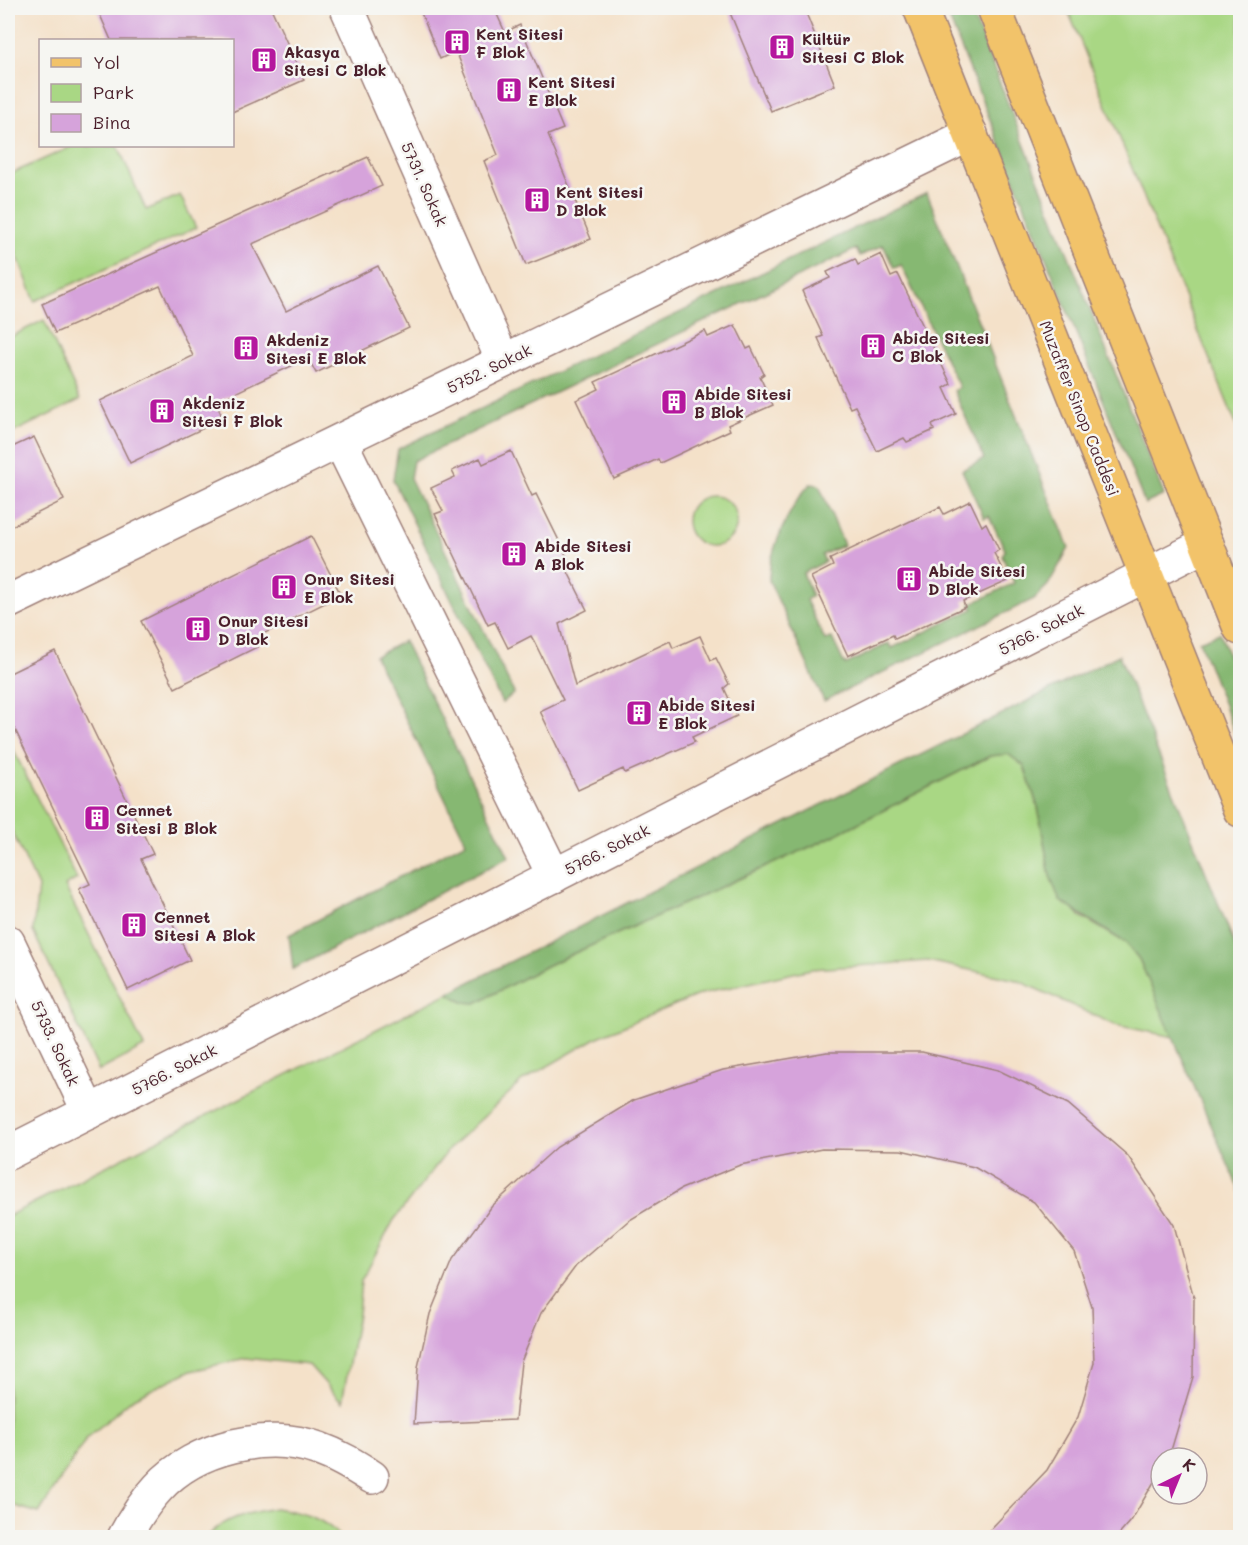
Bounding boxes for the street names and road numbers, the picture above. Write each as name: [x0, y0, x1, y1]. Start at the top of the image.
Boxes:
street label: 5731. Sokak: [397, 139, 453, 229]
street label: Muzaffer Sinop Caddesi: [1035, 317, 1125, 499]
street label: 5752. Sokak: [443, 338, 535, 398]
street label: 5766. Sokak: [995, 599, 1087, 659]
street label: 5766. Sokak: [561, 819, 653, 879]
street label: 5733. Sokak: [27, 997, 85, 1089]
street label: 5766. Sokak: [128, 1039, 220, 1099]

